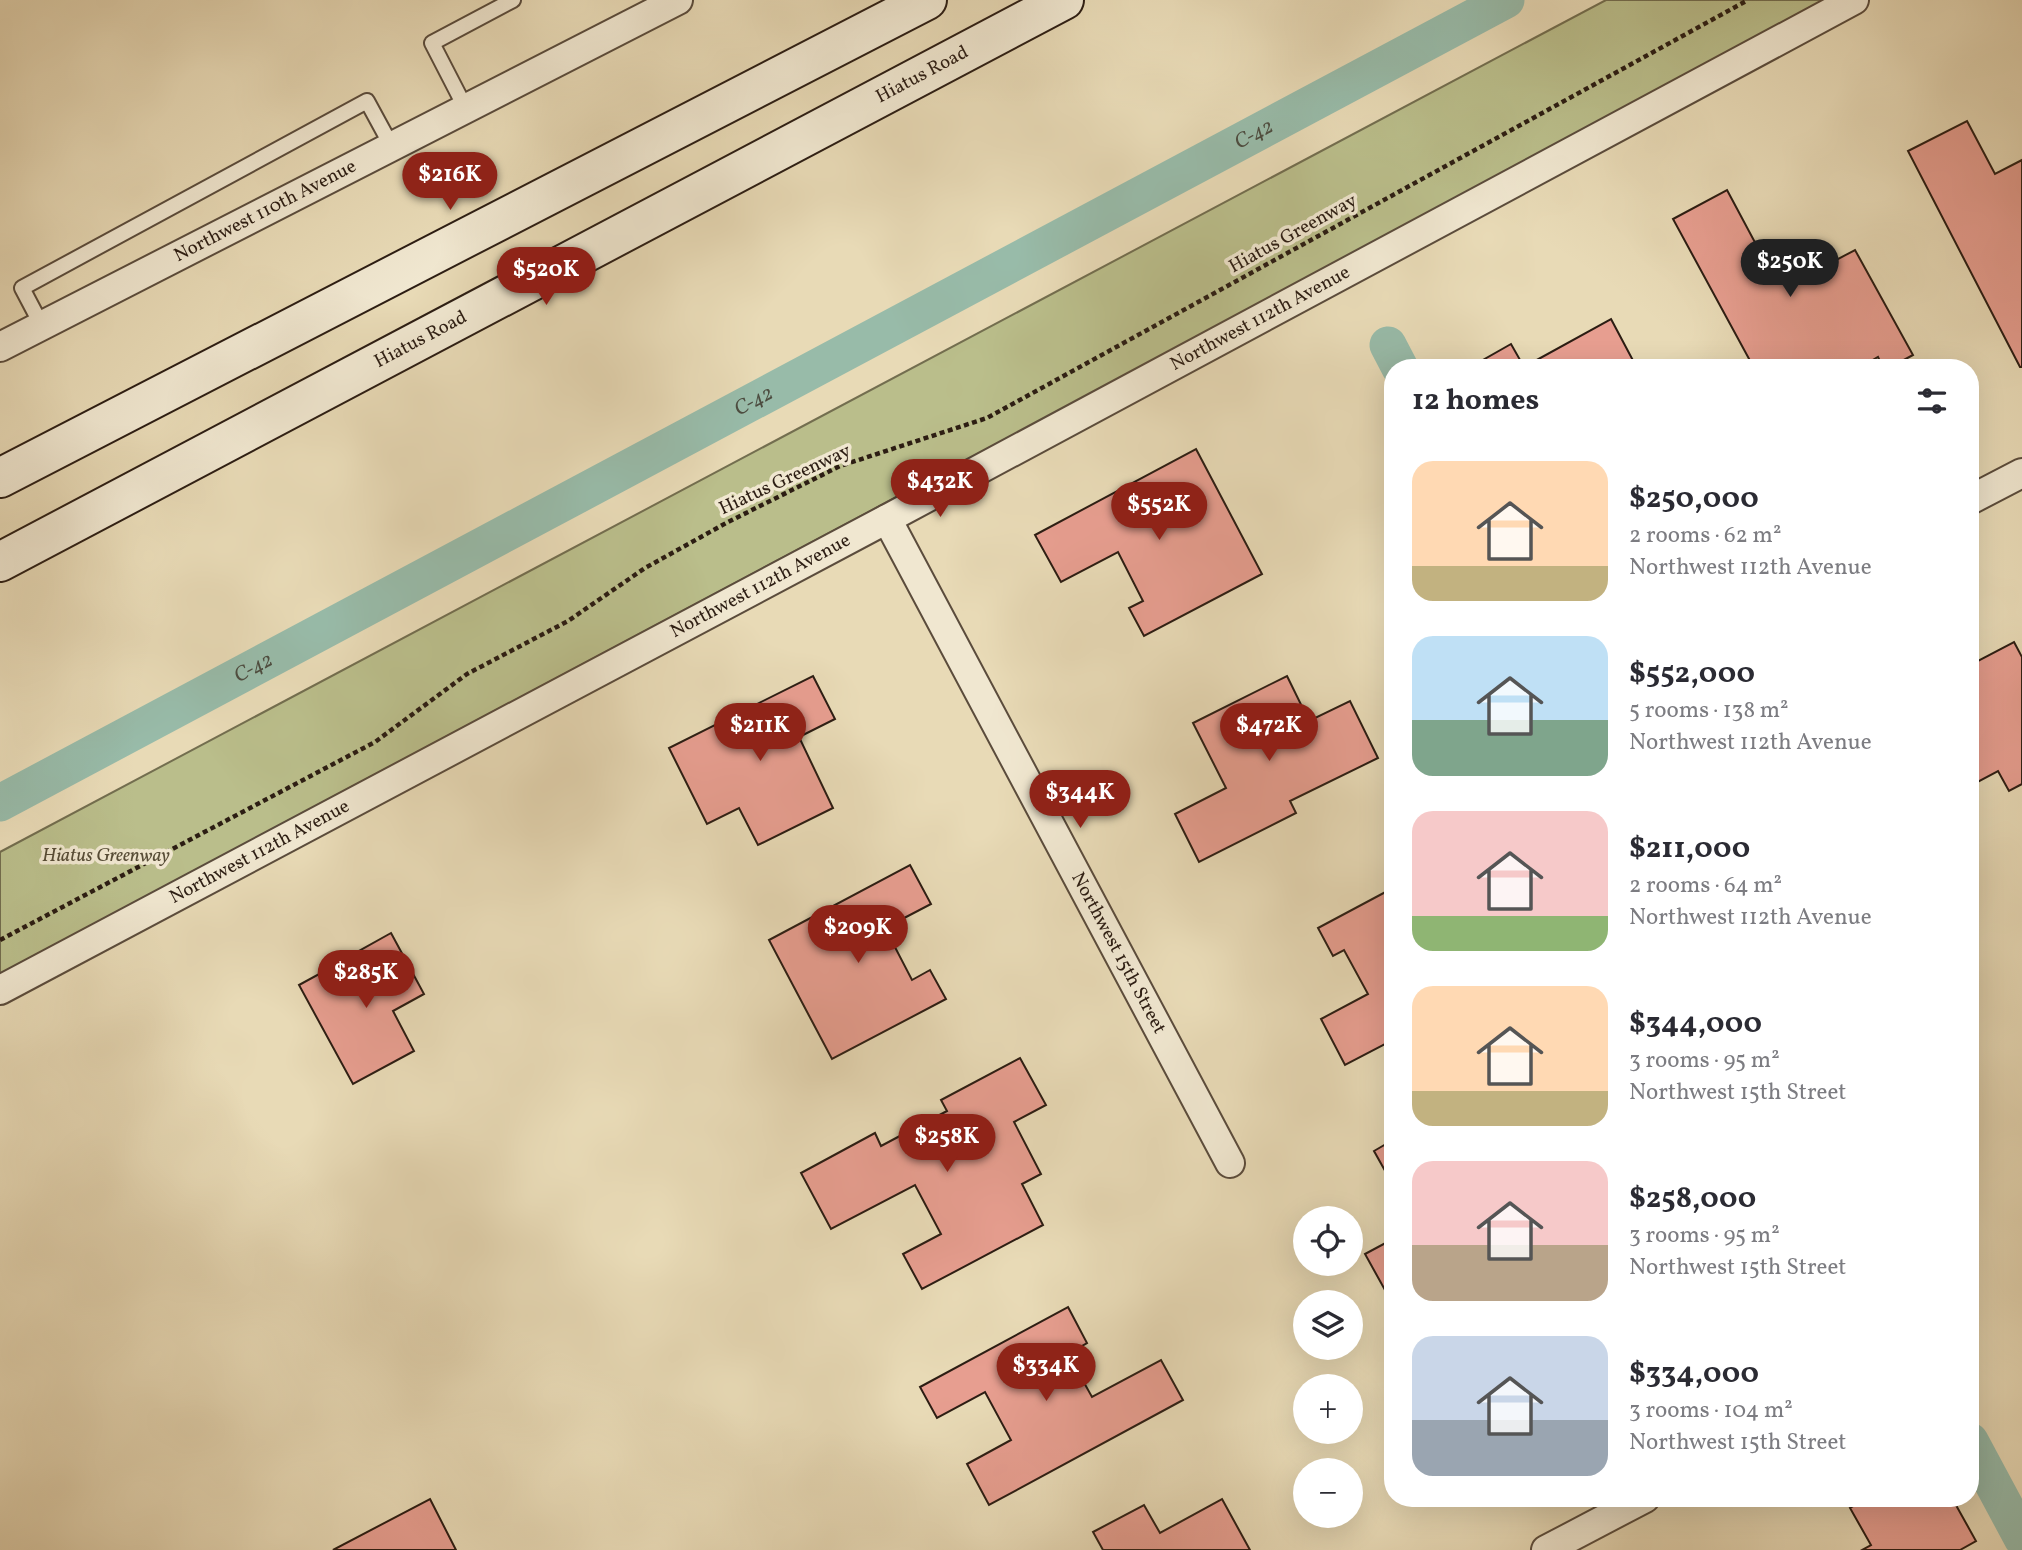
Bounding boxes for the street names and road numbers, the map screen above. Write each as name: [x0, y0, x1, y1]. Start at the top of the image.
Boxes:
street label: Hiatus Road: [871, 40, 973, 110]
street label: Northwest 110th Avenue: [170, 154, 361, 269]
street label: Hiatus Greenway: [1224, 188, 1362, 280]
street label: Northwest 112th Avenue: [1166, 260, 1355, 378]
street label: Hiatus Road: [370, 304, 472, 375]
street label: Hiatus Greenway: [715, 438, 855, 522]
street label: Northwest 112th Avenue: [666, 528, 855, 645]
street label: Northwest 112th Avenue: [165, 794, 354, 911]
street label: Northwest 15th Street: [1065, 868, 1172, 1039]

